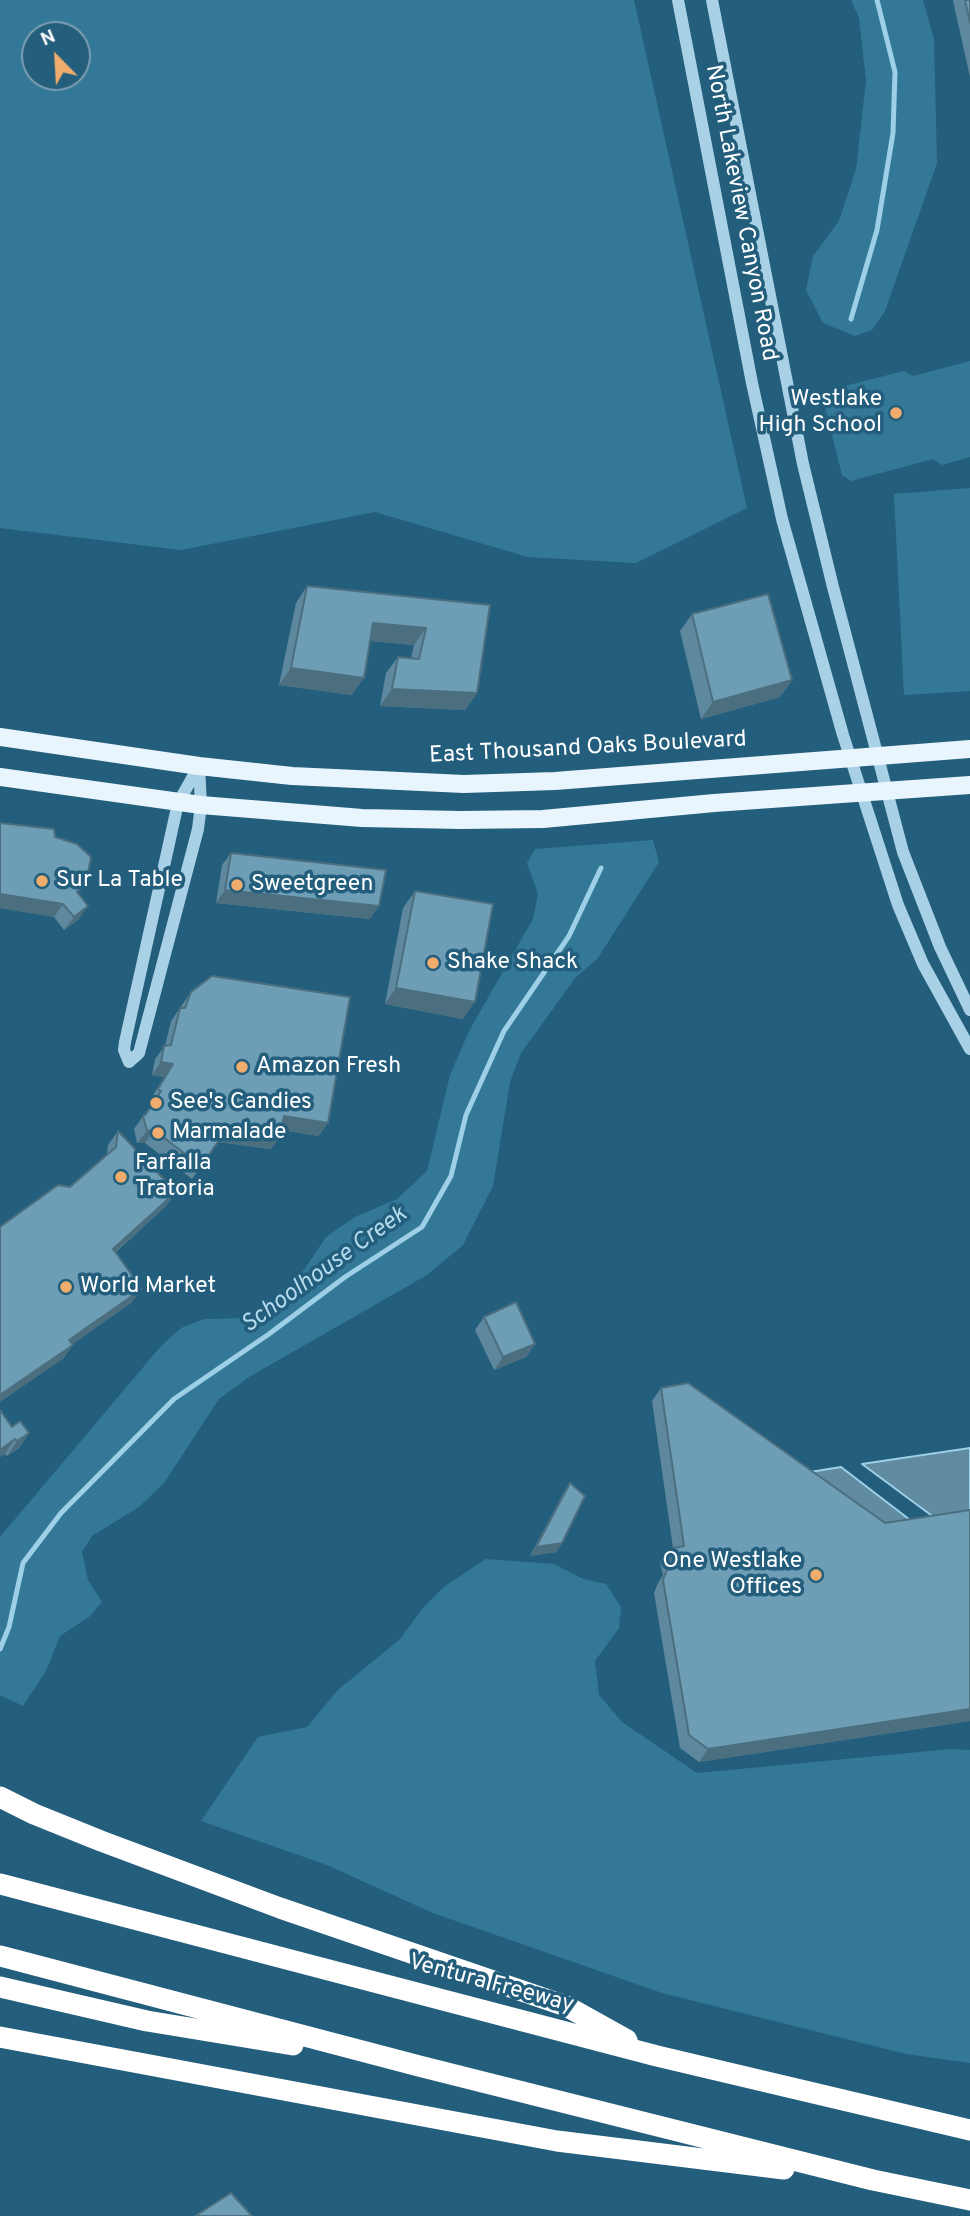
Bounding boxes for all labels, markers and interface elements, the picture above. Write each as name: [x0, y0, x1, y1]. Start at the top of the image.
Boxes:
north arrow: [21, 21, 91, 91]
text: N: [37, 25, 59, 52]
street label: North Lakeview Canyon Road: [698, 62, 782, 364]
place label: Westlake High School: [759, 386, 882, 440]
marker: Westlake High School: [888, 405, 904, 421]
street label: East Thousand Oaks Boulevard: [429, 727, 747, 771]
place label: Sur La Table: [56, 867, 183, 895]
place label: Sweetgreen: [251, 871, 373, 899]
marker: Sur La Table: [34, 873, 50, 889]
marker: Sweetgreen: [229, 877, 245, 893]
place label: Shake Shack: [447, 949, 578, 977]
marker: Shake Shack: [425, 955, 441, 971]
place label: Amazon Fresh: [256, 1053, 401, 1081]
marker: Amazon Fresh: [234, 1059, 250, 1075]
place label: See's Candies: [170, 1089, 312, 1117]
marker: See's Candies: [148, 1095, 164, 1111]
place label: Marmalade: [172, 1119, 286, 1147]
marker: Marmalade: [150, 1125, 166, 1141]
place label: Farfalla Tratoria: [135, 1150, 215, 1204]
marker: Farfalla Tratoria: [113, 1169, 129, 1185]
water label: Schoolhouse Creek: [237, 1201, 413, 1341]
place label: World Market: [80, 1273, 216, 1301]
marker: World Market: [58, 1279, 74, 1295]
place label: One Westlake Offices: [662, 1548, 802, 1602]
marker: One Westlake Offices: [808, 1567, 824, 1583]
street label: Ventura Freeway: [405, 1950, 577, 2020]

